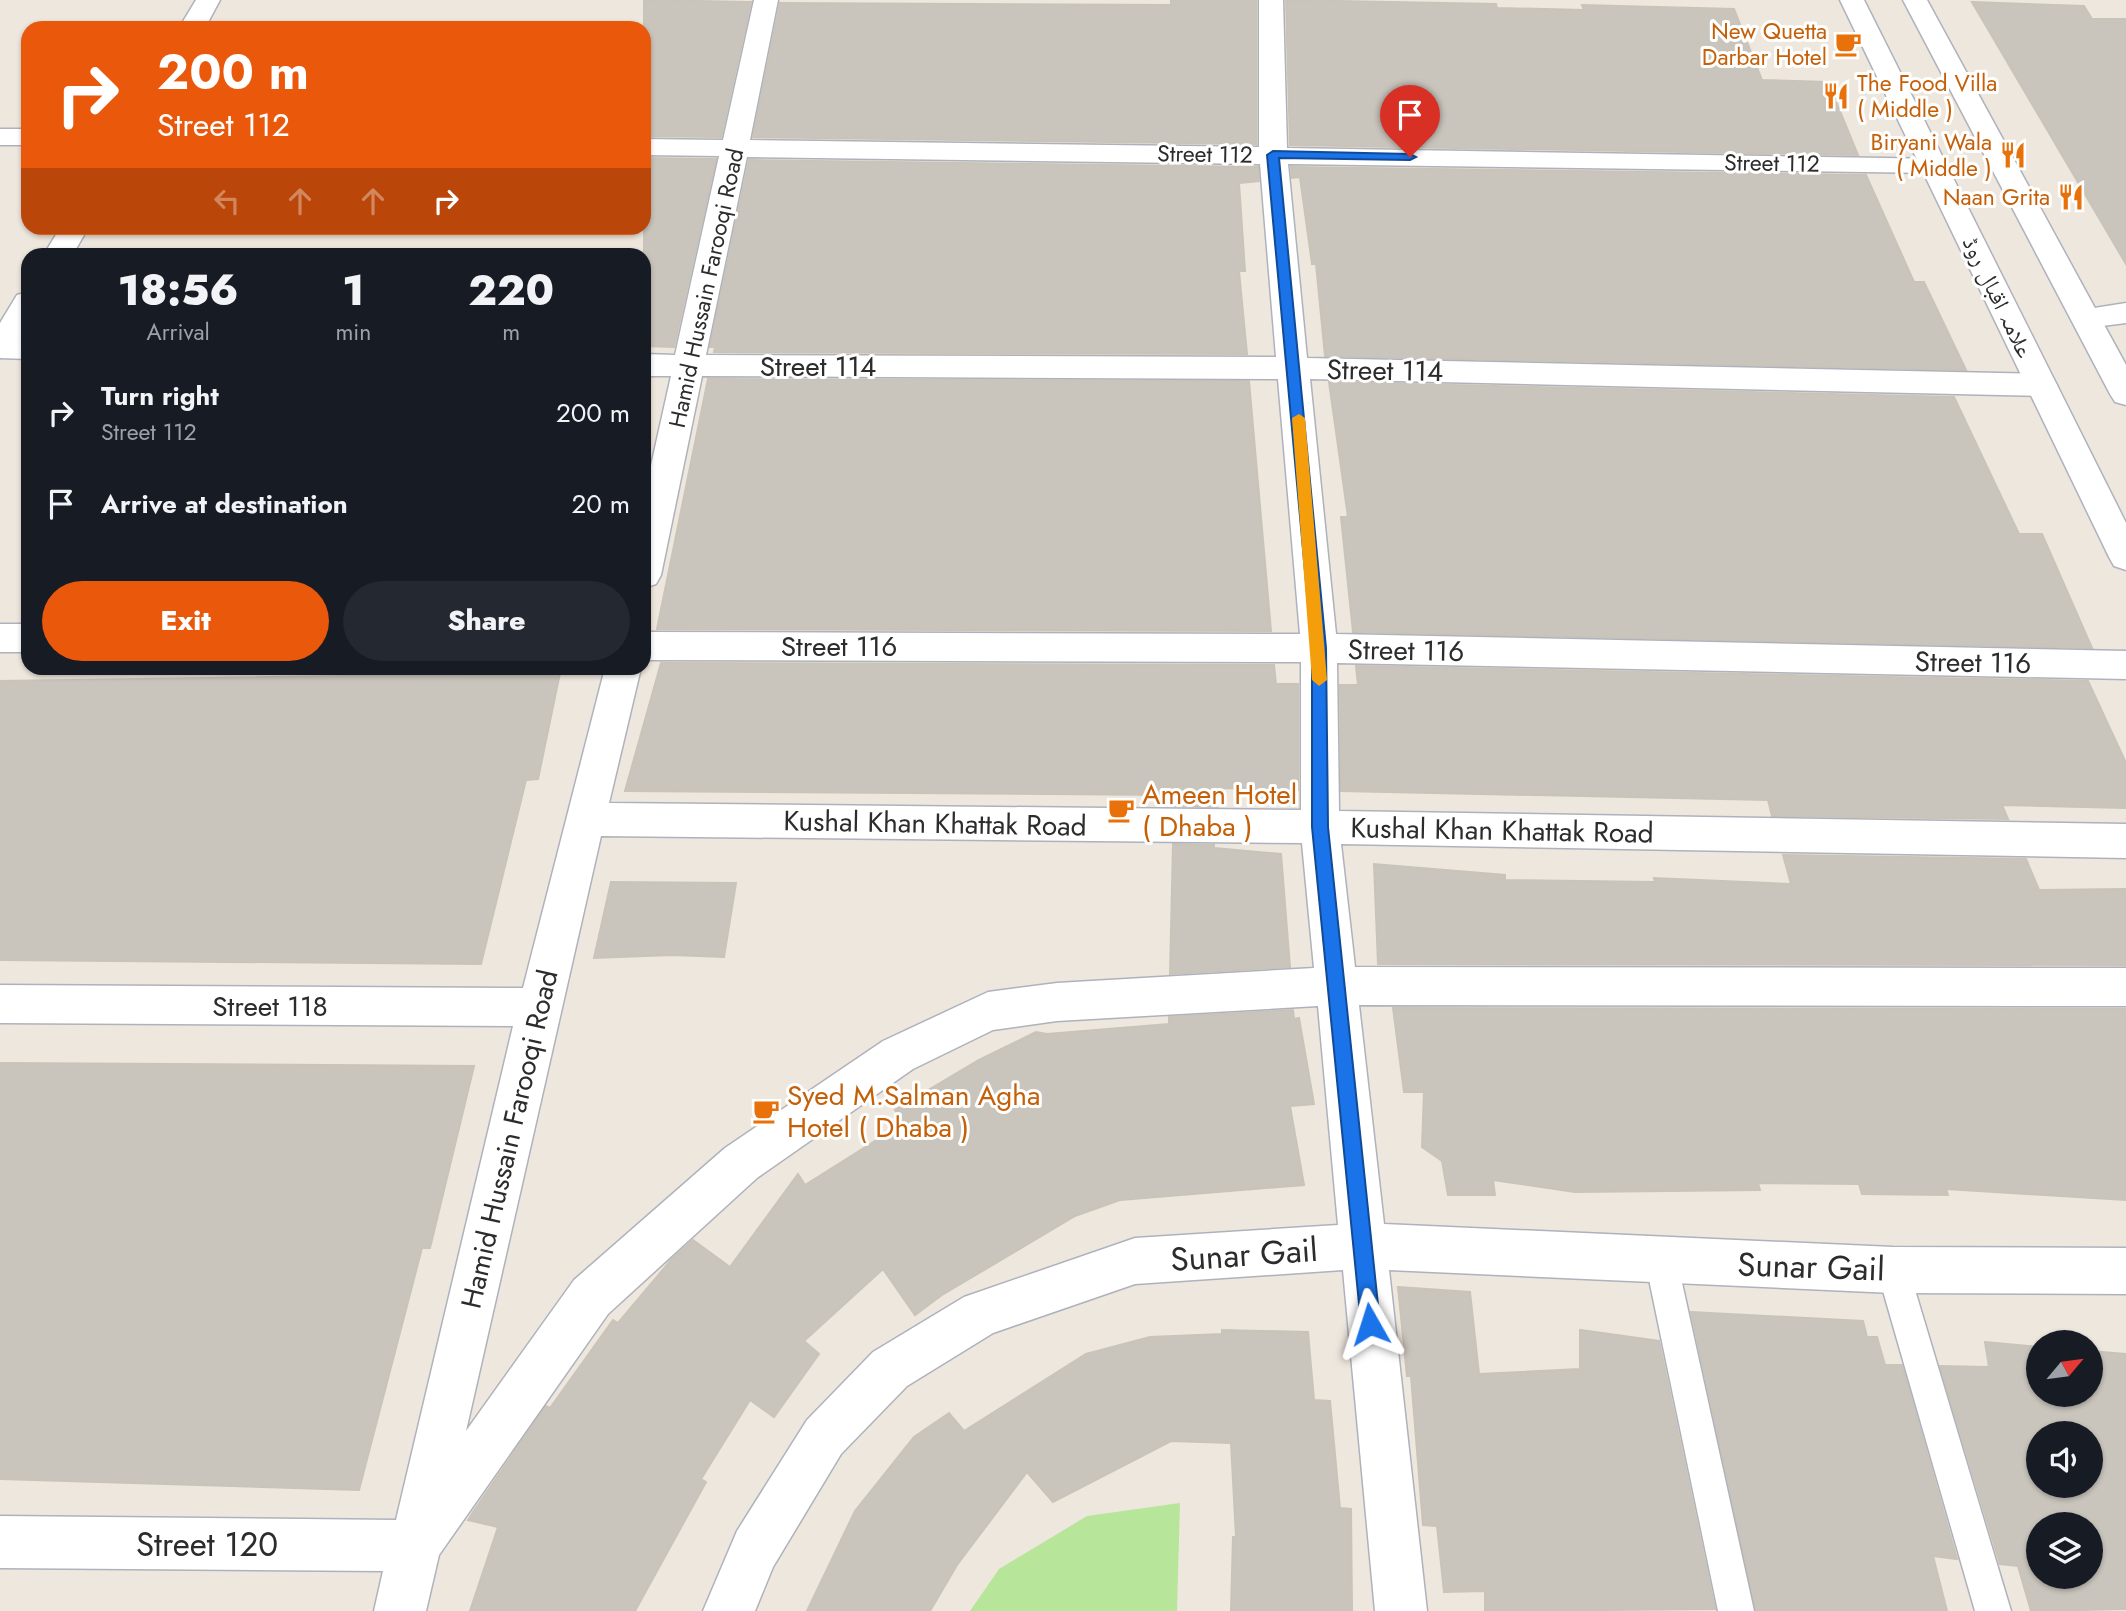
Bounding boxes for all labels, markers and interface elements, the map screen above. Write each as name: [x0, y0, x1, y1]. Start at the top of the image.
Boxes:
place label: New Quetta Darbar Hotel: [1702, 14, 1827, 74]
cafe icon: New Quetta Darbar Hotel: [1833, 29, 1863, 59]
text: 200 m: [157, 37, 309, 107]
icon: right: [42, 49, 133, 140]
place label: The Food Villa ( Middle ): [1857, 66, 1997, 126]
restaurant icon: The Food Villa ( Middle ): [1821, 81, 1851, 111]
pin: [1380, 85, 1440, 157]
icon: arrive: [1391, 96, 1429, 134]
text: Street 112: [157, 102, 290, 148]
place label: Biryani Wala ( Middle ): [1871, 125, 1992, 185]
street label: Street 112: [1157, 136, 1253, 172]
restaurant icon: Biryani Wala ( Middle ): [1998, 140, 2028, 170]
street label: Hamid Hussain Farooqi Road: [660, 145, 752, 431]
street label: Street 112: [1724, 145, 1820, 181]
place label: Naan Grita: [1943, 180, 2050, 214]
icon: left: [208, 182, 246, 220]
icon: ahead: [281, 182, 319, 220]
icon: ahead: [354, 182, 392, 220]
icon: right: [427, 182, 465, 220]
restaurant icon: Naan Grita: [2056, 182, 2086, 212]
street label: علامہ اقبال روڈ: [1954, 231, 2042, 364]
text: 18:56: [118, 260, 239, 321]
text: 1: [342, 260, 364, 321]
text: 220: [468, 260, 554, 321]
text: Arrival: [146, 315, 210, 349]
text: min: [335, 315, 371, 349]
text: m: [502, 315, 520, 349]
street label: Street 114: [760, 346, 876, 387]
street label: Street 114: [1326, 349, 1444, 392]
text: Turn right: [101, 377, 219, 415]
icon: right: [42, 394, 80, 432]
text: 200 m: [556, 394, 630, 432]
text: Street 112: [101, 415, 197, 449]
icon: arrive: [42, 485, 80, 523]
text: Arrive at destination: [101, 485, 348, 523]
text: 20 m: [572, 485, 630, 523]
button: Exit: [42, 581, 329, 661]
button: Share: [343, 581, 630, 661]
street label: Street 116: [781, 626, 897, 667]
street label: Street 116: [1347, 629, 1465, 672]
street label: Street 116: [1914, 641, 2032, 684]
place label: Ameen Hotel ( Dhaba ): [1142, 774, 1297, 847]
cafe icon: Ameen Hotel ( Dhaba ): [1106, 795, 1136, 825]
street label: Kushal Khan Khattak Road: [783, 800, 1087, 847]
street label: Kushal Khan Khattak Road: [1350, 807, 1654, 854]
street label: Hamid Hussain Farooqi Road: [451, 966, 568, 1313]
street label: Street 118: [212, 986, 328, 1027]
place label: Syed M.Salman Agha Hotel ( Dhaba ): [787, 1075, 1040, 1148]
cafe icon: Syed M.Salman Agha Hotel ( Dhaba ): [751, 1096, 781, 1126]
street label: Sunar Gail: [1169, 1226, 1319, 1283]
street label: Sunar Gail: [1736, 1240, 1885, 1293]
position arrow: [1333, 1287, 1407, 1361]
north arrow: [2026, 1330, 2104, 1407]
map controls: [2026, 1330, 2103, 1589]
button: sound: [2026, 1421, 2103, 1498]
button: layers: [2026, 1512, 2103, 1589]
street label: Street 120: [136, 1521, 278, 1568]

